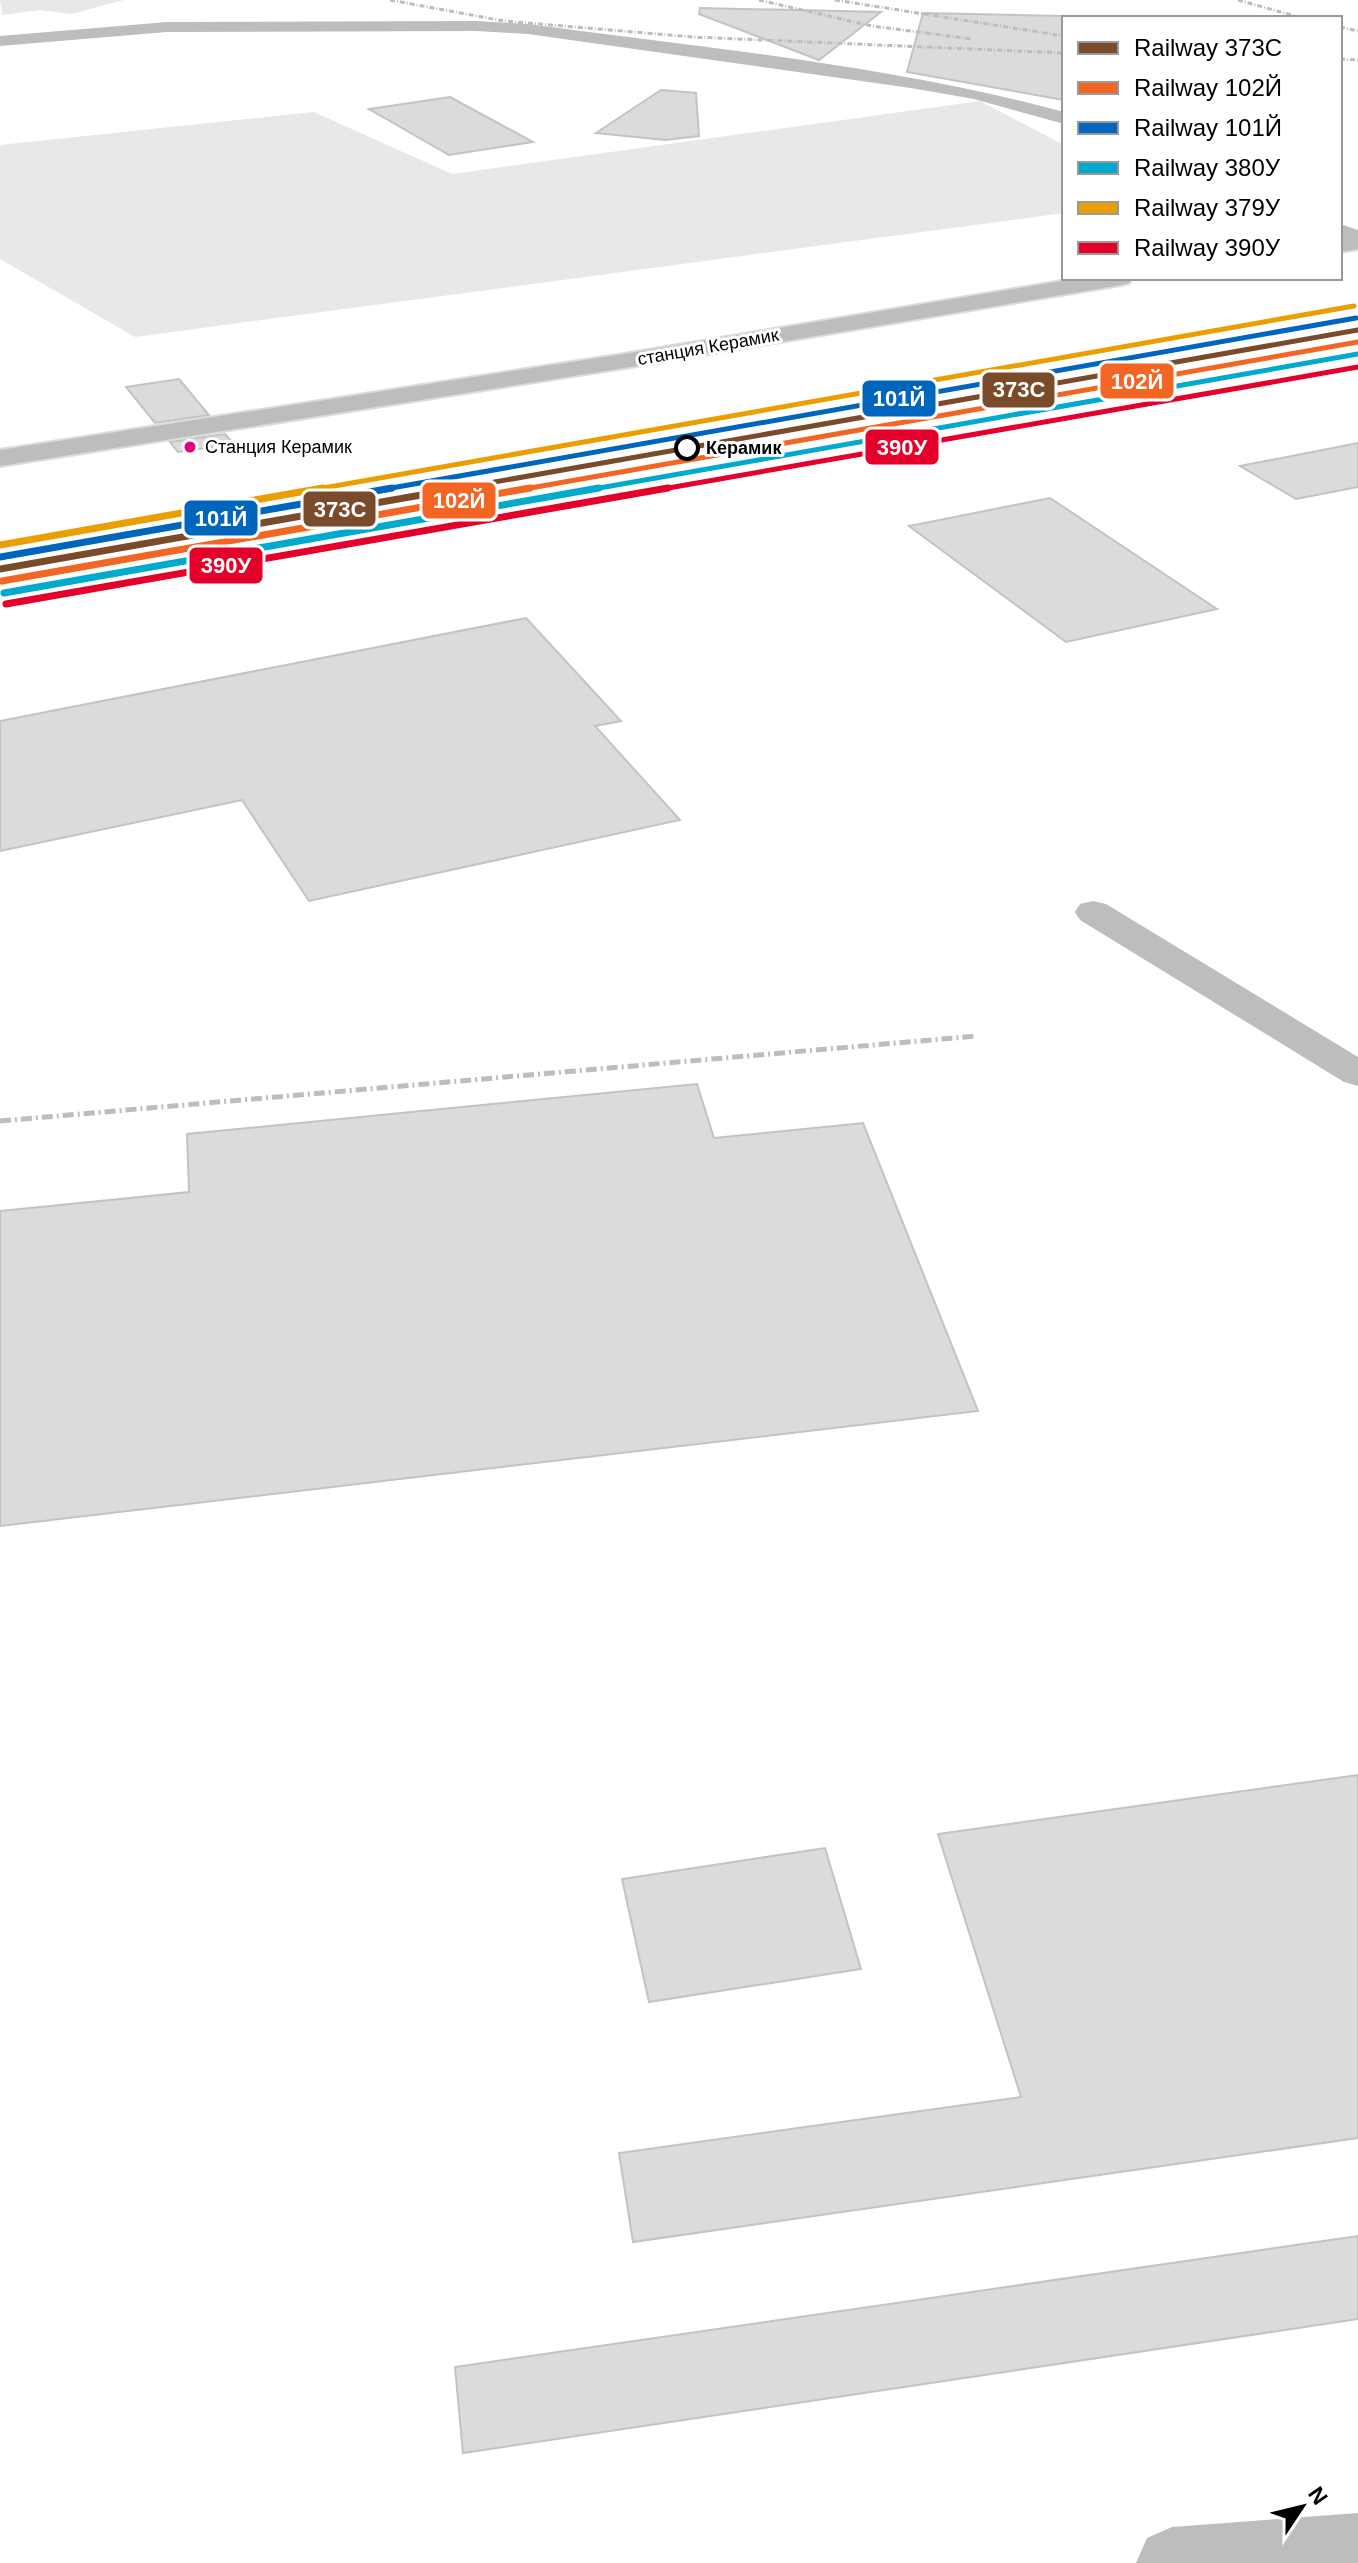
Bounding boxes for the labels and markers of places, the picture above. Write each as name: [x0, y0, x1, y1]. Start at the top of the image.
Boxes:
marker: Керамик: [675, 436, 699, 460]
place label: Станция Керамик: [205, 437, 352, 457]
place label: Керамик: [706, 438, 782, 458]
marker: Станция Керамик: [182, 439, 198, 455]

